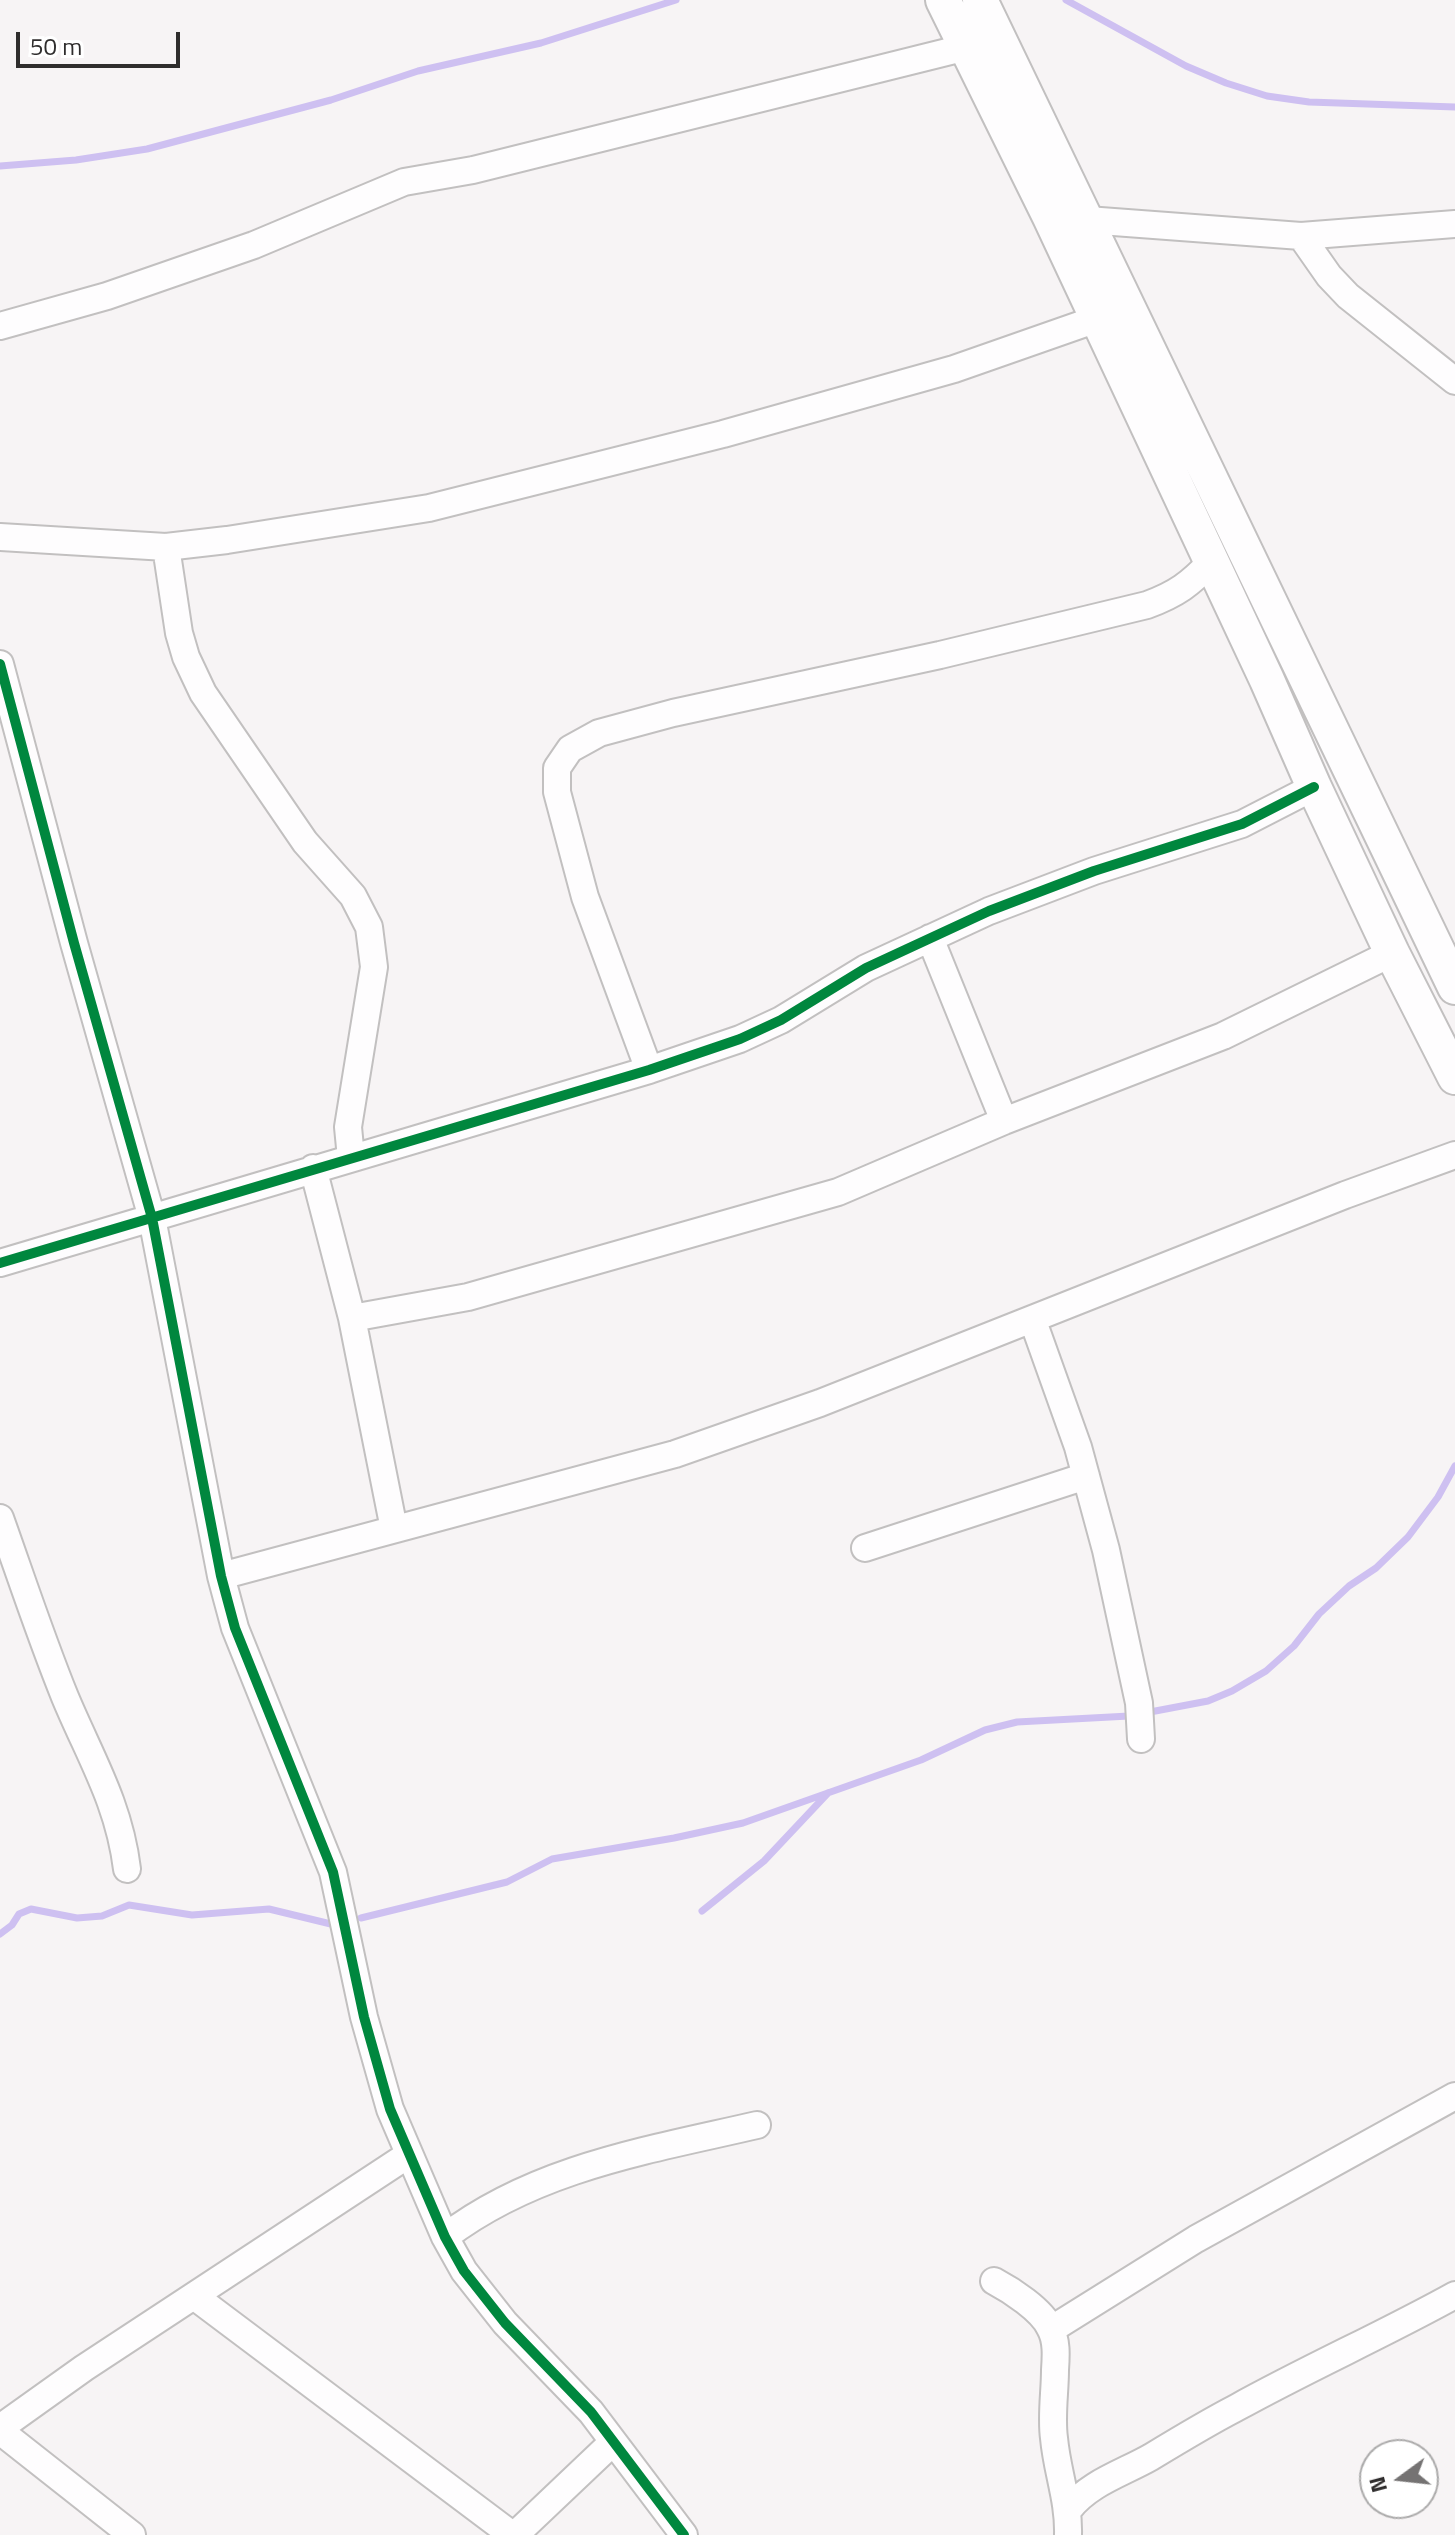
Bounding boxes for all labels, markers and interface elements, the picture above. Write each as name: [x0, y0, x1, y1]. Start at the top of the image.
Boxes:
scale bar: [20, 16, 184, 66]
text: 50 m: [30, 28, 82, 64]
north arrow: [1359, 2439, 1439, 2519]
text: N: [1359, 2473, 1396, 2496]

